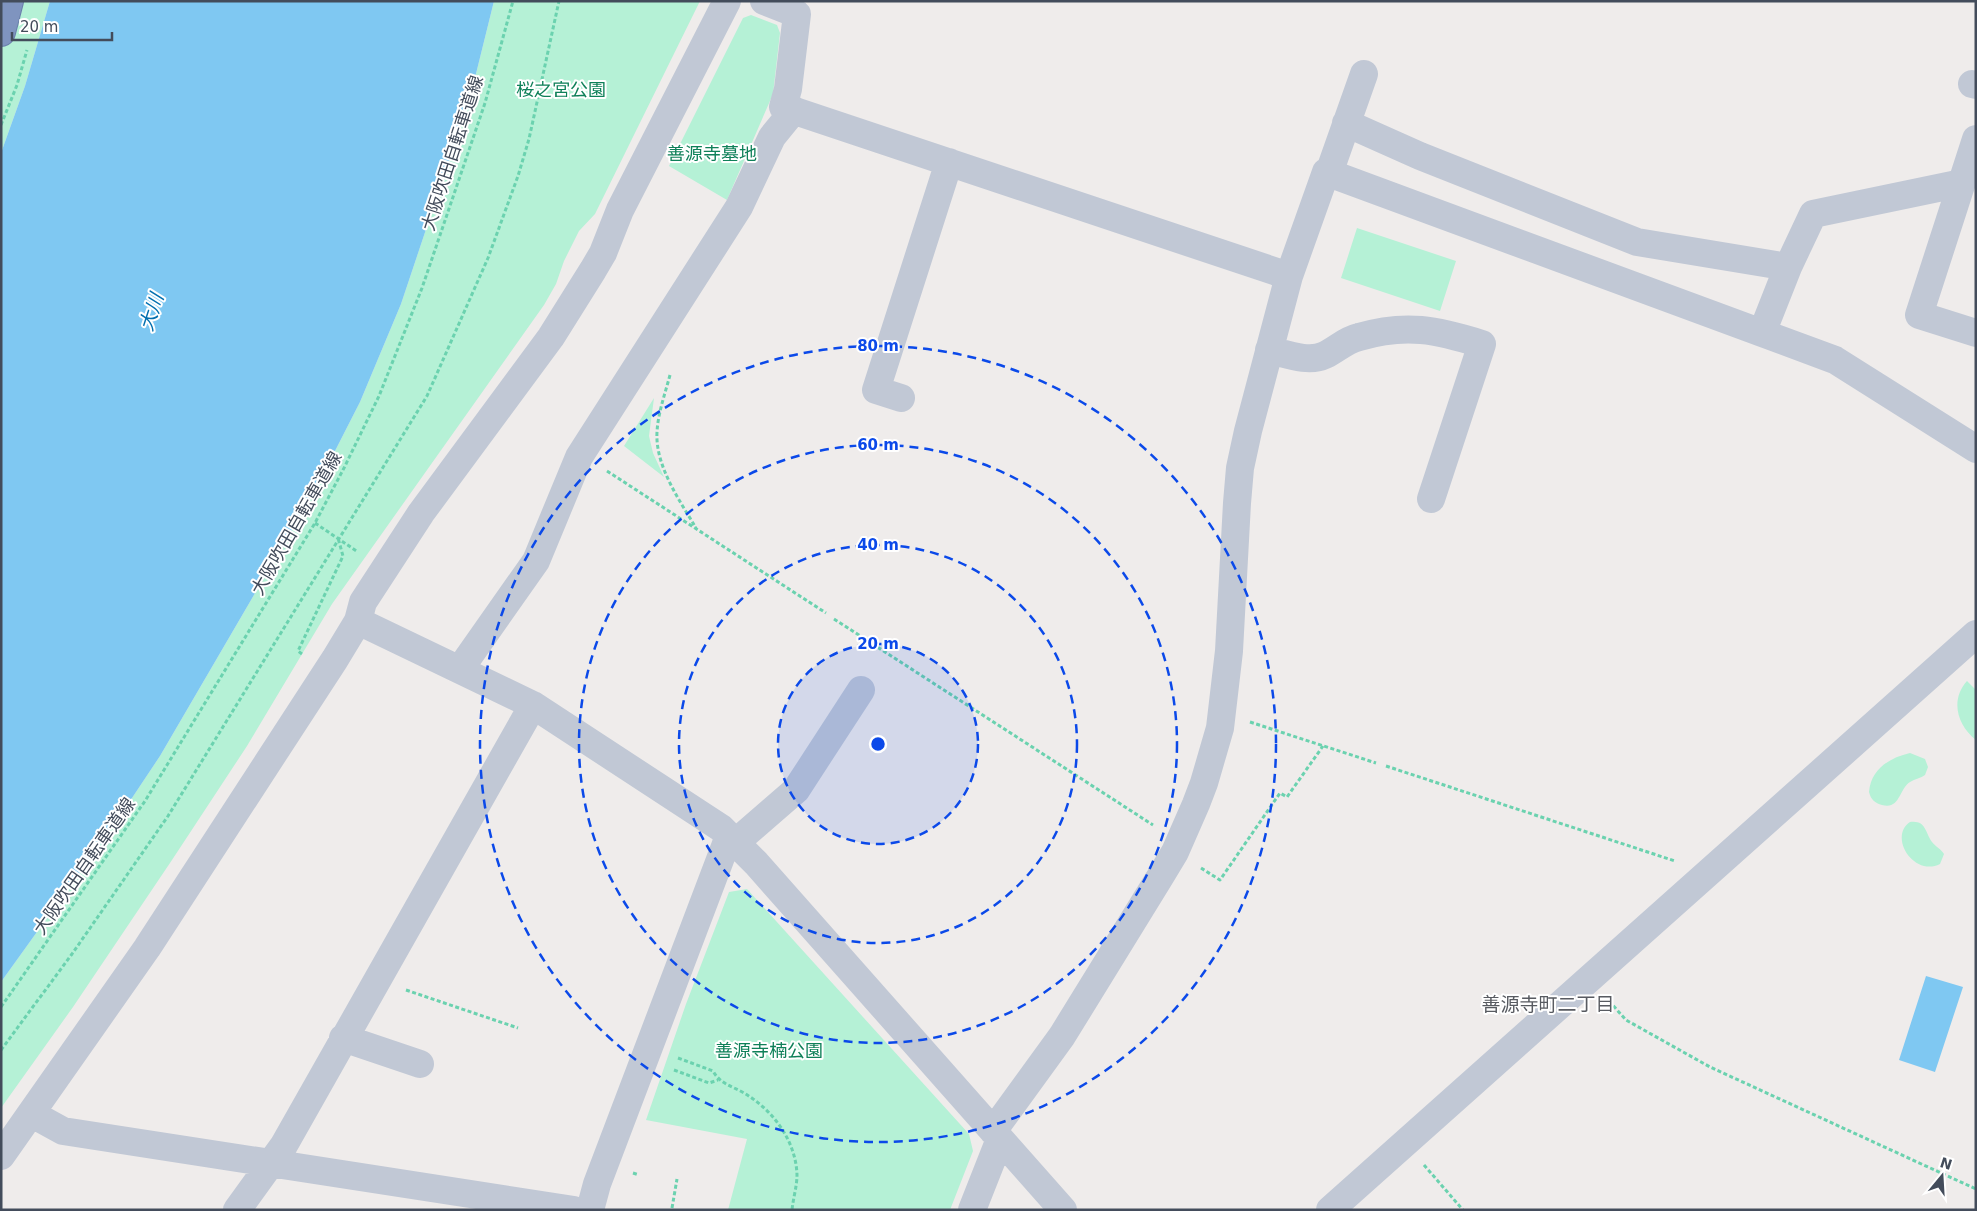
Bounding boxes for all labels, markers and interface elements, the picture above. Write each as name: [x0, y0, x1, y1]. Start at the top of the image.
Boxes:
scale bar: [12, 10, 112, 42]
text: 20 m: [20, 18, 58, 36]
street label: 大阪吹田自転車道線: [417, 73, 487, 233]
park label: 桜之宮公園: [516, 79, 606, 100]
park label: 善源寺墓地: [667, 143, 757, 164]
water label: 大川: [135, 289, 168, 333]
text: 80 m: [857, 337, 899, 355]
text: 60 m: [857, 436, 899, 454]
street label: 大阪吹田自転車道線: [246, 448, 346, 598]
text: 40 m: [857, 536, 899, 554]
text: 20 m: [857, 635, 899, 653]
centre of rings: [869, 735, 887, 753]
street label: 大阪吹田自転車道線: [29, 794, 139, 938]
district label: 善源寺町二丁目: [1481, 993, 1615, 1015]
park label: 善源寺楠公園: [715, 1040, 823, 1061]
north arrow: [1917, 1151, 1967, 1201]
text: N: [1938, 1154, 1954, 1173]

